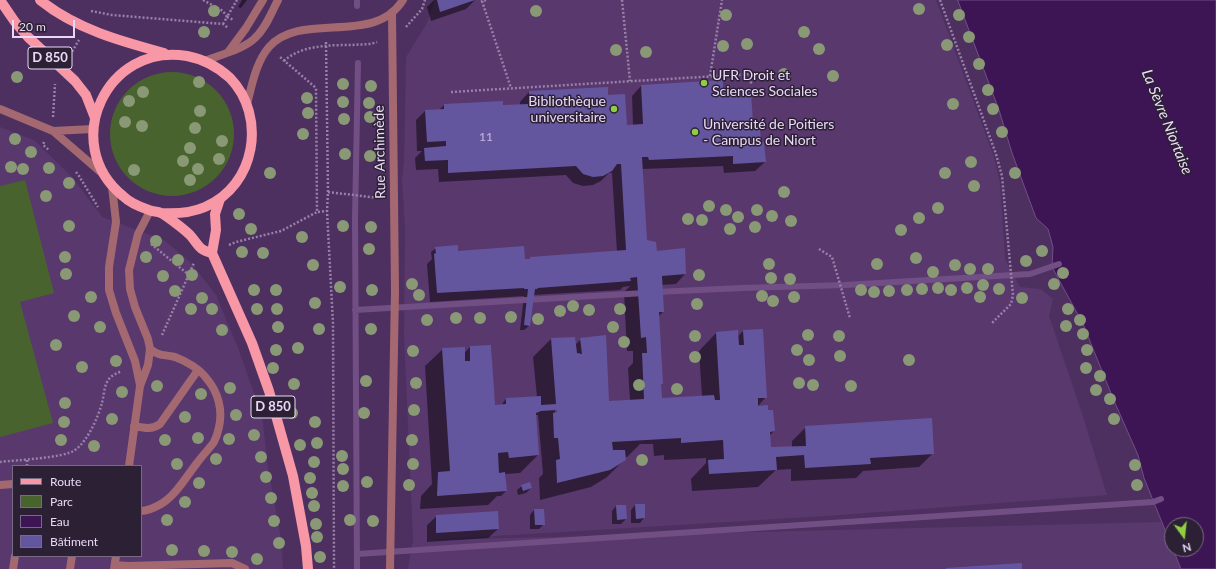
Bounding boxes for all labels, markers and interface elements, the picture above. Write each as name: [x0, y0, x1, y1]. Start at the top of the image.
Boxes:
scale bar: [14, 12, 77, 38]
text: 20 m: [19, 19, 46, 34]
road number: D 850: [28, 47, 72, 69]
place label: UFR Droit et Sciences Sociales: [712, 67, 818, 100]
water label: La Sèvre Niortaise: [1138, 67, 1196, 177]
marker: UFR Droit et Sciences Sociales: [699, 78, 709, 88]
place label: Bibliothèque universitaire: [528, 93, 606, 126]
marker: Bibliothèque universitaire: [609, 104, 619, 114]
street label: Rue Archimède: [371, 105, 389, 199]
place label: Université de Poitiers - Campus de Niort: [703, 116, 834, 148]
marker: Université de Poitiers - Campus de Niort: [690, 127, 700, 137]
house number: 11: [479, 130, 493, 144]
road number: D 850: [251, 396, 295, 418]
legend: [12, 465, 142, 557]
text: Route: [50, 474, 81, 489]
text: Parc: [50, 494, 73, 509]
text: Eau: [50, 514, 70, 529]
north arrow: [1164, 517, 1204, 557]
text: Bâtiment: [50, 534, 98, 549]
text: N: [1181, 541, 1193, 555]

